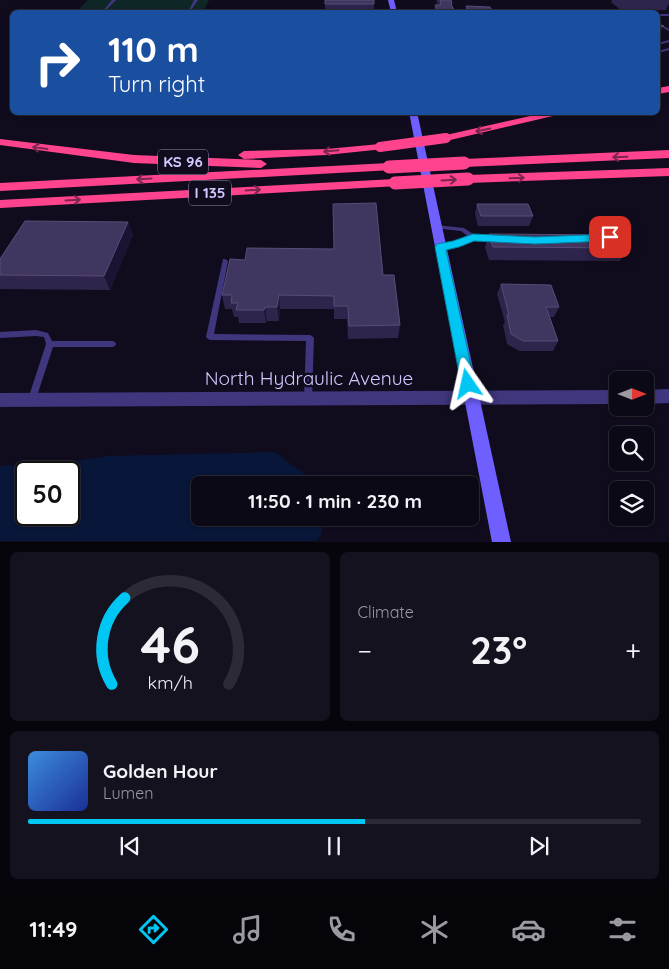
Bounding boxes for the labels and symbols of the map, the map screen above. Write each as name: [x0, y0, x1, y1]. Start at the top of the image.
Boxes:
one-way arrow: [476, 126, 492, 135]
one-way arrow: [32, 143, 48, 153]
one-way arrow: [324, 147, 340, 156]
road number: KS 96: [158, 150, 208, 174]
one-way arrow: [613, 152, 629, 161]
one-way arrow: [508, 173, 524, 182]
one-way arrow: [137, 175, 153, 184]
one-way arrow: [441, 176, 457, 185]
road number: I 135: [189, 180, 231, 206]
one-way arrow: [244, 186, 260, 195]
one-way arrow: [65, 195, 81, 204]
pin: [589, 216, 631, 258]
position arrow: [441, 357, 493, 409]
street label: North Hydraulic Avenue: [205, 366, 413, 390]
north arrow: [609, 371, 654, 416]
speed limit sign: 50: [15, 461, 80, 526]

